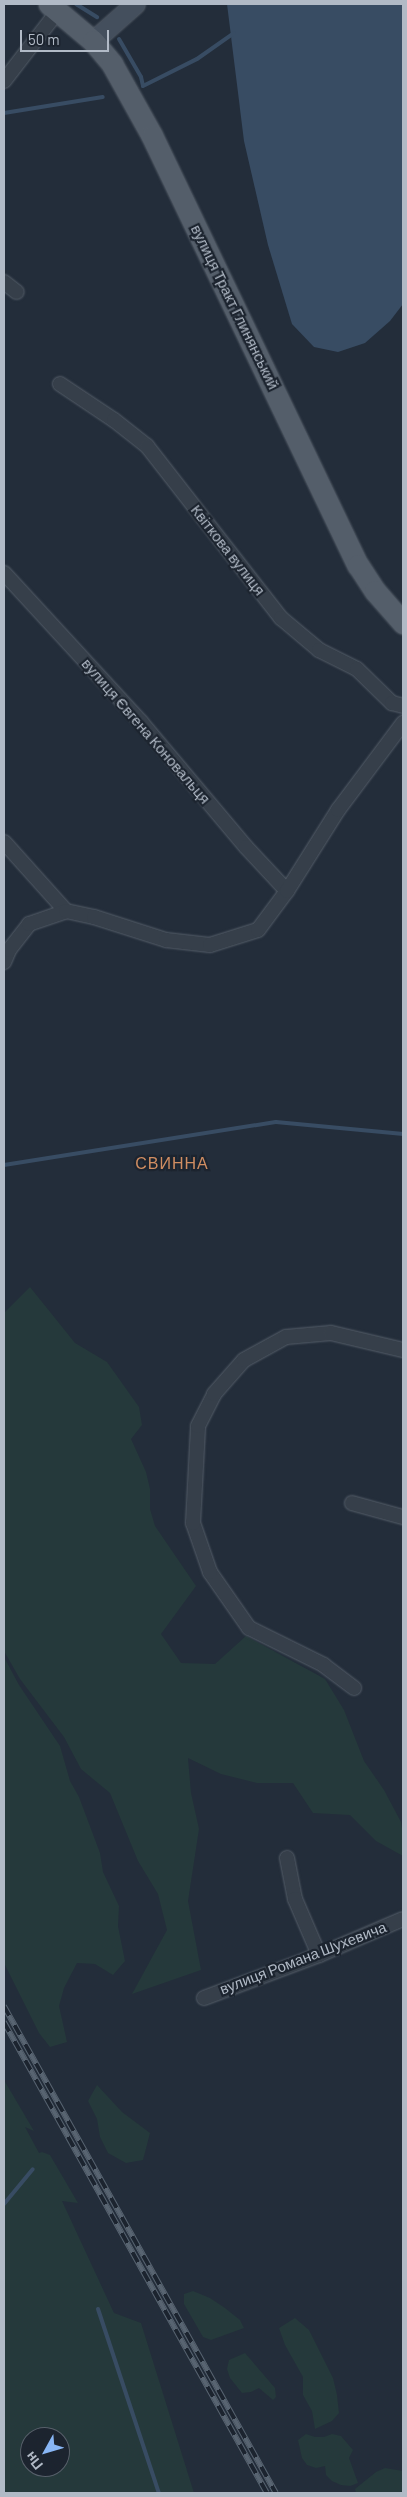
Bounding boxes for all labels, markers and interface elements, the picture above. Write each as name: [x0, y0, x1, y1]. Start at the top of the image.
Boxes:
scale bar: [22, 20, 111, 52]
text: 50 m: [28, 30, 60, 48]
street label: вулиця Тракт Глинянський: [187, 222, 283, 392]
street label: Квіткова вулиця: [187, 501, 269, 599]
street label: вулиця Євгена Коновальця: [78, 655, 214, 807]
district label: СВИННА: [134, 1153, 210, 1173]
street label: вулиця Романа Шухевича: [217, 1918, 389, 1998]
north arrow: [20, 2427, 70, 2477]
text: Пн: [21, 2449, 46, 2474]

